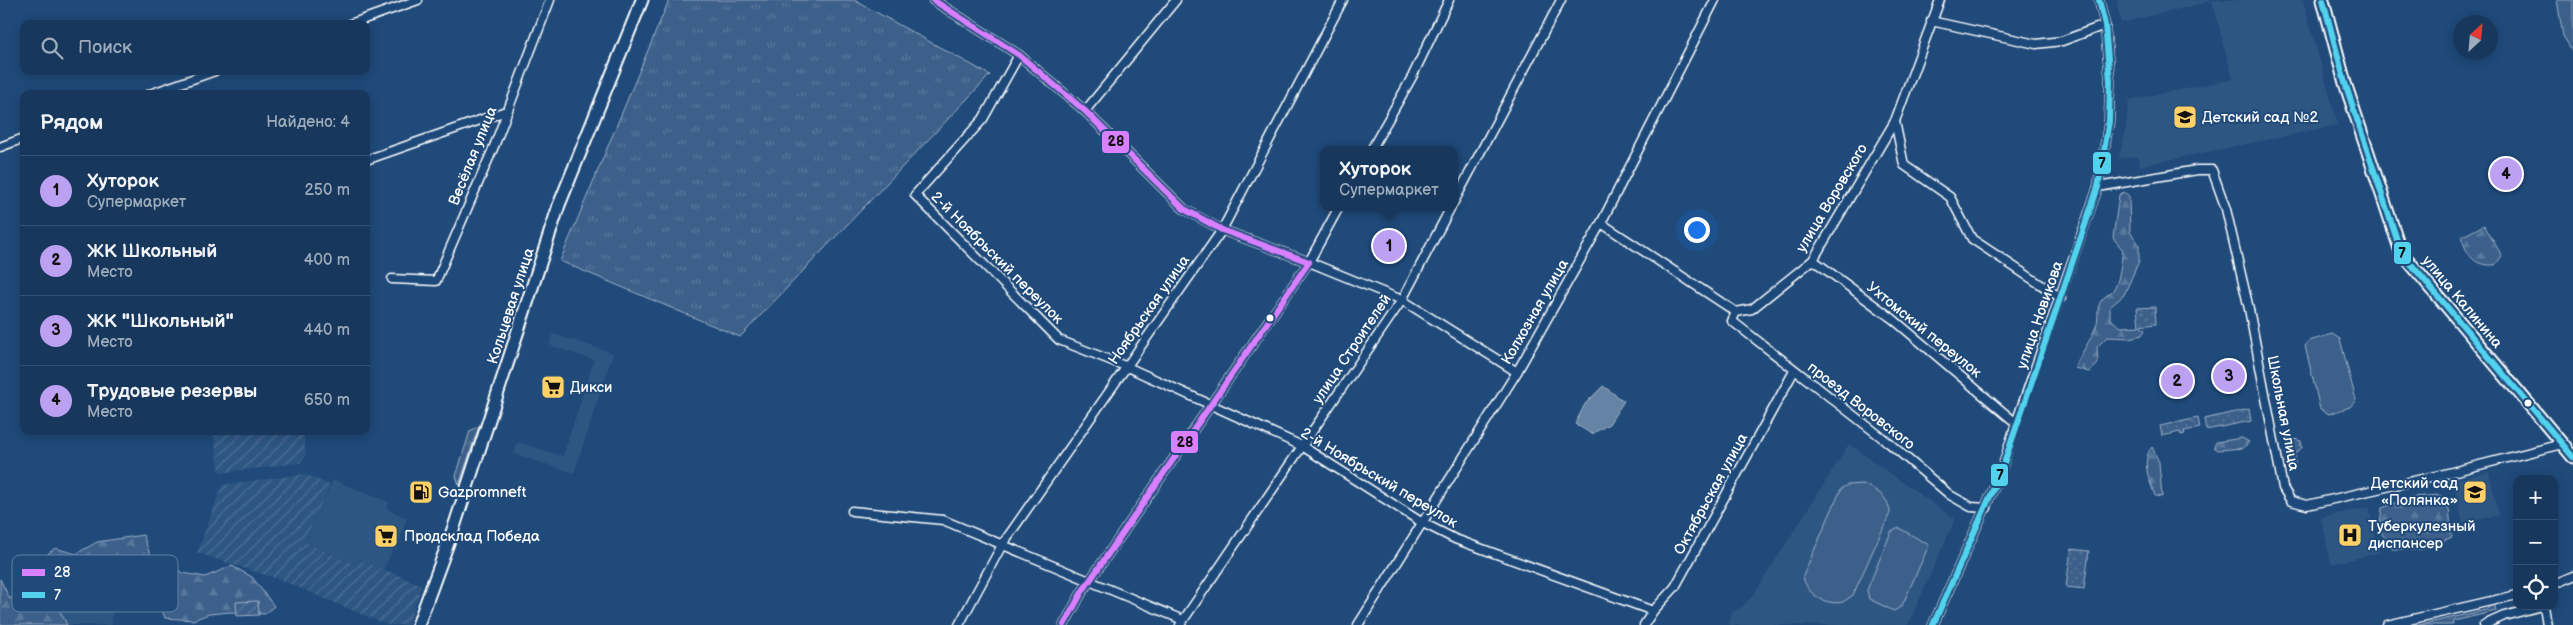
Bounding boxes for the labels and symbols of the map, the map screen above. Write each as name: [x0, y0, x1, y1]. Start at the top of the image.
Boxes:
north arrow: [2453, 15, 2498, 60]
street label: Весёлая улица: [445, 104, 501, 208]
school or university icon: Детский сад №2: [2172, 104, 2198, 130]
place label: Детский сад №2: [2202, 108, 2318, 127]
line badge: 28: [1101, 130, 1130, 154]
text: 28: [1108, 133, 1124, 150]
street label: улица Воровского: [1792, 140, 1872, 256]
line badge: 7: [2092, 151, 2112, 175]
text: 7: [2098, 155, 2106, 172]
pin: 4: [2490, 155, 2522, 193]
street label: 2-й Ноябрьский переулок: [927, 188, 1067, 328]
your location: [1684, 217, 1710, 243]
pin: 1: [1373, 227, 1405, 265]
line badge: 7: [2393, 241, 2412, 265]
street label: Кольцевая улица: [483, 245, 539, 367]
text: 7: [2398, 245, 2406, 262]
street label: Ноябрьская улица: [1104, 252, 1194, 368]
street label: улица Калинина: [2418, 252, 2506, 352]
street label: Колхозная улица: [1497, 256, 1573, 368]
street label: улица Новикова: [2013, 258, 2067, 372]
street label: Ухтомский переулок: [1863, 278, 1985, 382]
street label: улица Строителей: [1308, 291, 1396, 407]
unlabelled marker: [1265, 313, 1275, 323]
street label: Школьная улица: [2263, 354, 2304, 472]
pin: 3: [2213, 357, 2245, 395]
street label: проезд Воровского: [1803, 358, 1919, 454]
pin: 2: [2161, 362, 2193, 400]
supermarket icon: Дикси: [540, 374, 566, 400]
place label: Дикси: [570, 378, 612, 397]
unlabelled marker: [2523, 398, 2533, 408]
street label: 2-й Ноябрьский переулок: [1297, 424, 1461, 532]
line badge: 28: [1170, 430, 1199, 454]
street label: Октябрьская улица: [1670, 430, 1752, 558]
text: 28: [1177, 434, 1193, 451]
line badge: 7: [1990, 463, 2009, 487]
text: 7: [1996, 467, 2004, 484]
place label: Детский сад «Полянка»: [2371, 474, 2458, 510]
fuel station icon: Gazpromneft: [408, 479, 434, 505]
school or university icon: Детский сад «Полянка»: [2462, 479, 2488, 505]
place label: Gazpromneft: [438, 483, 527, 502]
place label: Туберкулезный диспансер: [2368, 517, 2476, 553]
hospital icon: Туберкулезный диспансер: [2337, 522, 2363, 548]
supermarket icon: Продсклад Победа: [373, 523, 399, 549]
place label: Продсклад Победа: [404, 527, 540, 546]
legend: [12, 555, 178, 612]
text: 28: [54, 564, 70, 581]
text: 7: [54, 587, 61, 604]

